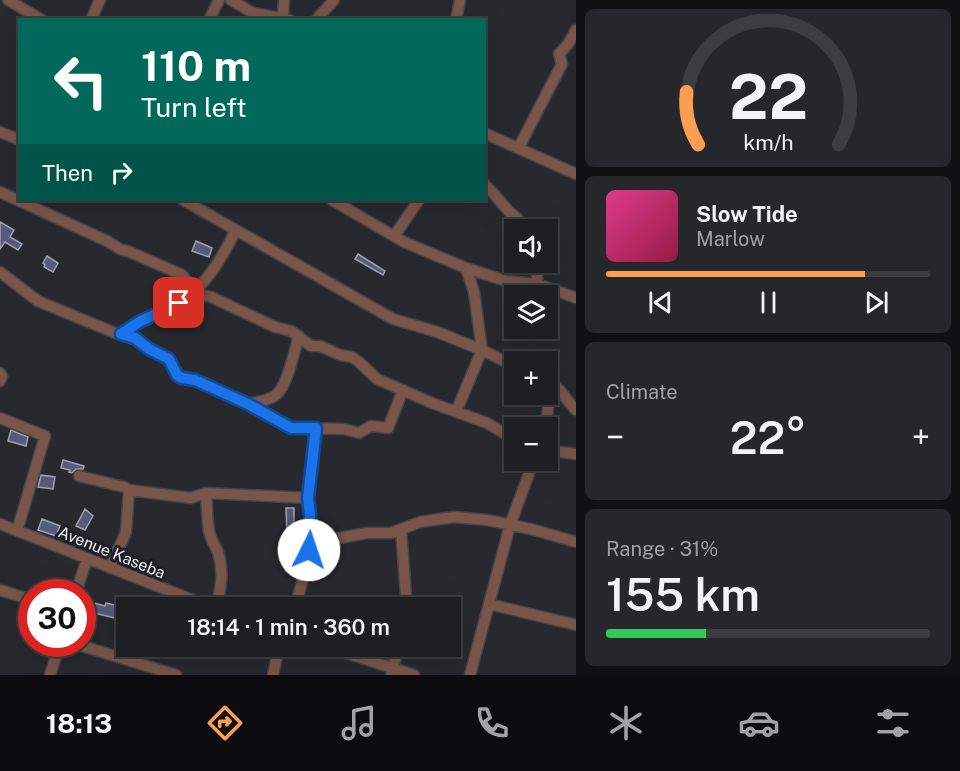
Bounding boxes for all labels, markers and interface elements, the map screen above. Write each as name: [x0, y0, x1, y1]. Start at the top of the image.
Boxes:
text: 110 m: [141, 41, 251, 90]
icon: left: [42, 42, 120, 120]
text: 22: [728, 60, 808, 133]
text: Turn left: [141, 91, 247, 123]
text: km/h: [743, 130, 793, 155]
icon: right: [105, 156, 138, 189]
text: Then: [42, 160, 93, 186]
text: Slow Tide: [696, 201, 798, 227]
map controls: [504, 219, 558, 471]
button: sound: [504, 219, 558, 273]
text: Marlow: [696, 227, 765, 251]
pin: [153, 277, 204, 328]
button: layers: [504, 285, 558, 339]
icon: arrive: [162, 286, 195, 319]
icon: previous: [644, 286, 677, 319]
icon: pause: [752, 286, 785, 319]
icon: next: [860, 286, 893, 319]
button: +: [504, 351, 558, 405]
text: Climate: [606, 380, 678, 404]
text: 22°: [730, 411, 806, 464]
button: −: [504, 417, 558, 471]
text: −: [606, 418, 624, 456]
text: +: [912, 418, 930, 456]
position arrow: [277, 518, 341, 582]
street label: Avenue Kaseba: [56, 522, 168, 583]
text: Range · 31%: [606, 537, 718, 561]
text: 155 km: [606, 568, 760, 621]
speed limit sign: 30: [18, 579, 96, 657]
text: 18:14 · 1 min · 360 m: [187, 614, 390, 640]
icon: directions: [204, 702, 246, 744]
icon: music: [338, 702, 380, 744]
icon: phone: [471, 702, 513, 744]
icon: climate: [605, 702, 647, 744]
icon: car: [738, 702, 780, 744]
icon: filters: [872, 702, 914, 744]
text: 18:13: [46, 707, 112, 739]

